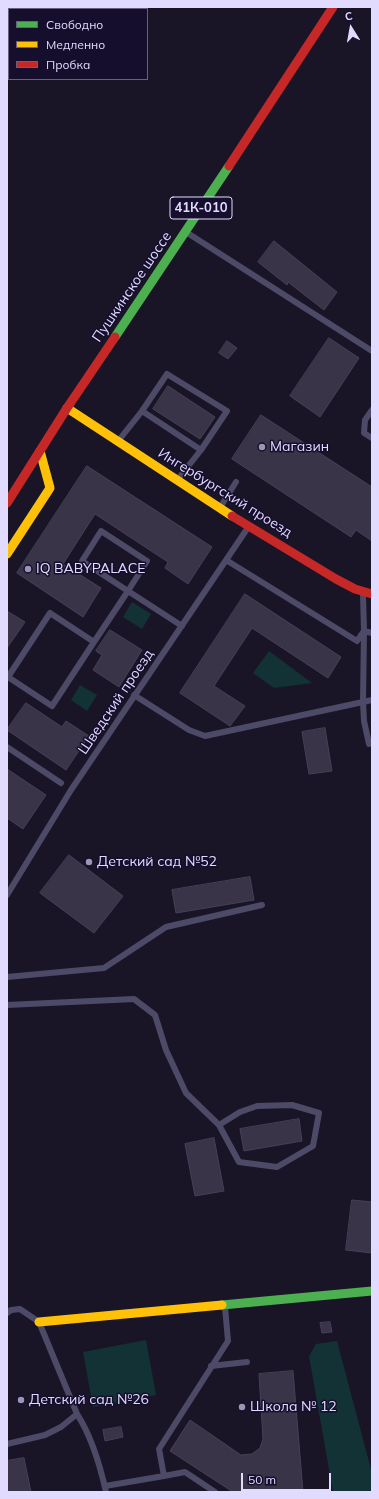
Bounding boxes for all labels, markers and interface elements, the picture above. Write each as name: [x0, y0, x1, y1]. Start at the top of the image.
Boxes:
legend: [8, 8, 148, 80]
north arrow: [331, 8, 371, 48]
text: С: [344, 9, 354, 24]
text: Свободно: [46, 17, 103, 32]
text: Медленно: [46, 37, 105, 52]
text: Пробка: [46, 57, 90, 72]
road number: 41К-010: [170, 197, 232, 219]
street label: Пушкинское шоссе: [89, 229, 175, 345]
place label: Магазин: [270, 439, 329, 455]
marker: Магазин: [257, 442, 267, 452]
street label: Ингербургский проезд: [155, 445, 295, 541]
place label: IQ BABYPALACE: [36, 561, 145, 577]
marker: IQ BABYPALACE: [23, 564, 33, 574]
street label: Шведский проезд: [75, 646, 157, 758]
place label: Детский сад №52: [97, 854, 217, 870]
marker: Детский сад №52: [84, 857, 94, 867]
place label: Детский сад №26: [29, 1392, 149, 1408]
marker: Детский сад №26: [16, 1395, 26, 1405]
place label: Школа № 12: [250, 1399, 337, 1415]
marker: Школа № 12: [237, 1402, 247, 1412]
scale bar: [243, 1465, 333, 1491]
text: 50 m: [248, 1472, 276, 1487]

